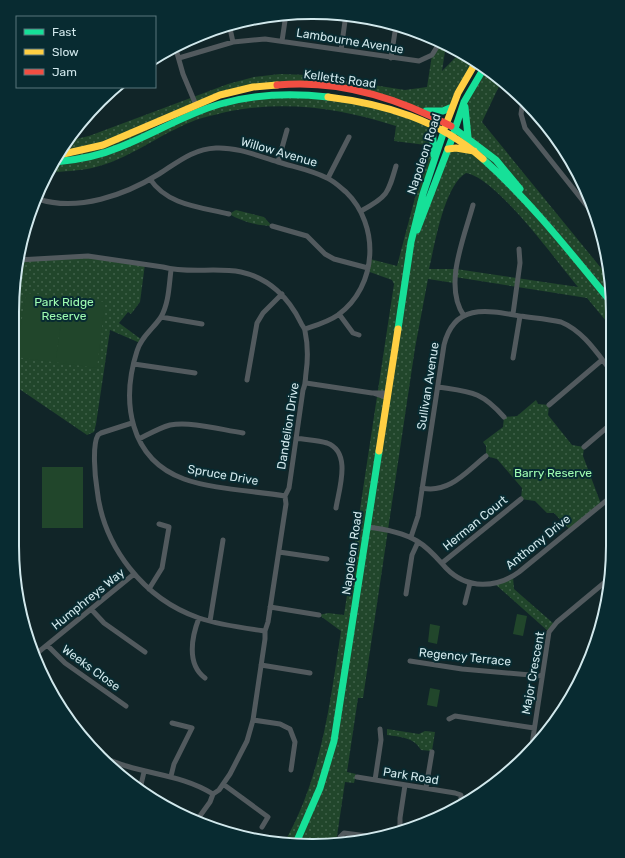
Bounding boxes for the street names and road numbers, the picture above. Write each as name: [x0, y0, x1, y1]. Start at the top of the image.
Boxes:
street label: Lambourne Avenue: [295, 26, 405, 56]
street label: Kelletts Road: [303, 67, 377, 91]
street label: Napoleon Road: [404, 112, 444, 196]
street label: Willow Avenue: [239, 134, 319, 170]
street label: Sullivan Avenue: [414, 341, 442, 431]
street label: Dandelion Drive: [274, 381, 302, 470]
street label: Spruce Drive: [187, 462, 260, 488]
street label: Herman Court: [440, 493, 510, 553]
street label: Napoleon Road: [339, 510, 365, 596]
street label: Anthony Drive: [503, 511, 573, 572]
street label: Humphreys Way: [49, 565, 128, 633]
street label: Major Crescent: [519, 630, 547, 716]
street label: Weeks Close: [59, 642, 123, 694]
street label: Regency Terrace: [418, 645, 512, 669]
street label: Park Road: [382, 765, 440, 787]

